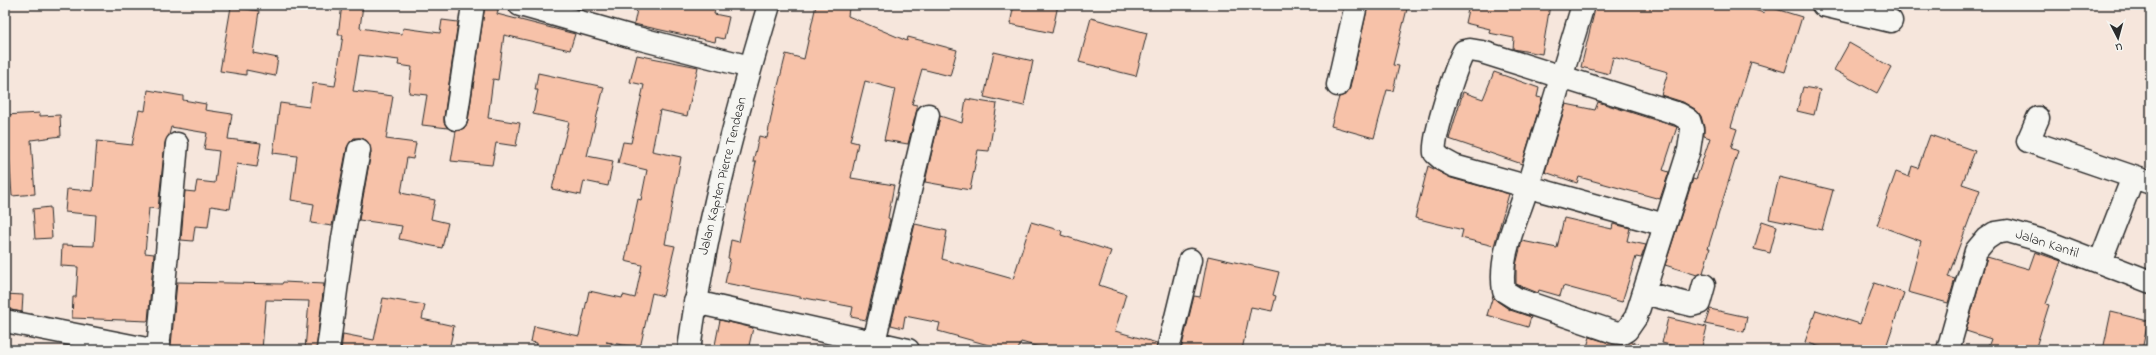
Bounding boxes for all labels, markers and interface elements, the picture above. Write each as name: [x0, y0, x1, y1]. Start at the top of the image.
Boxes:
north arrow: [2098, 18, 2138, 58]
text: U: [2115, 39, 2123, 55]
street label: Jalan Kapten Pierre Tendean: [693, 95, 753, 257]
street label: Jalan Kantil: [2013, 224, 2081, 264]

